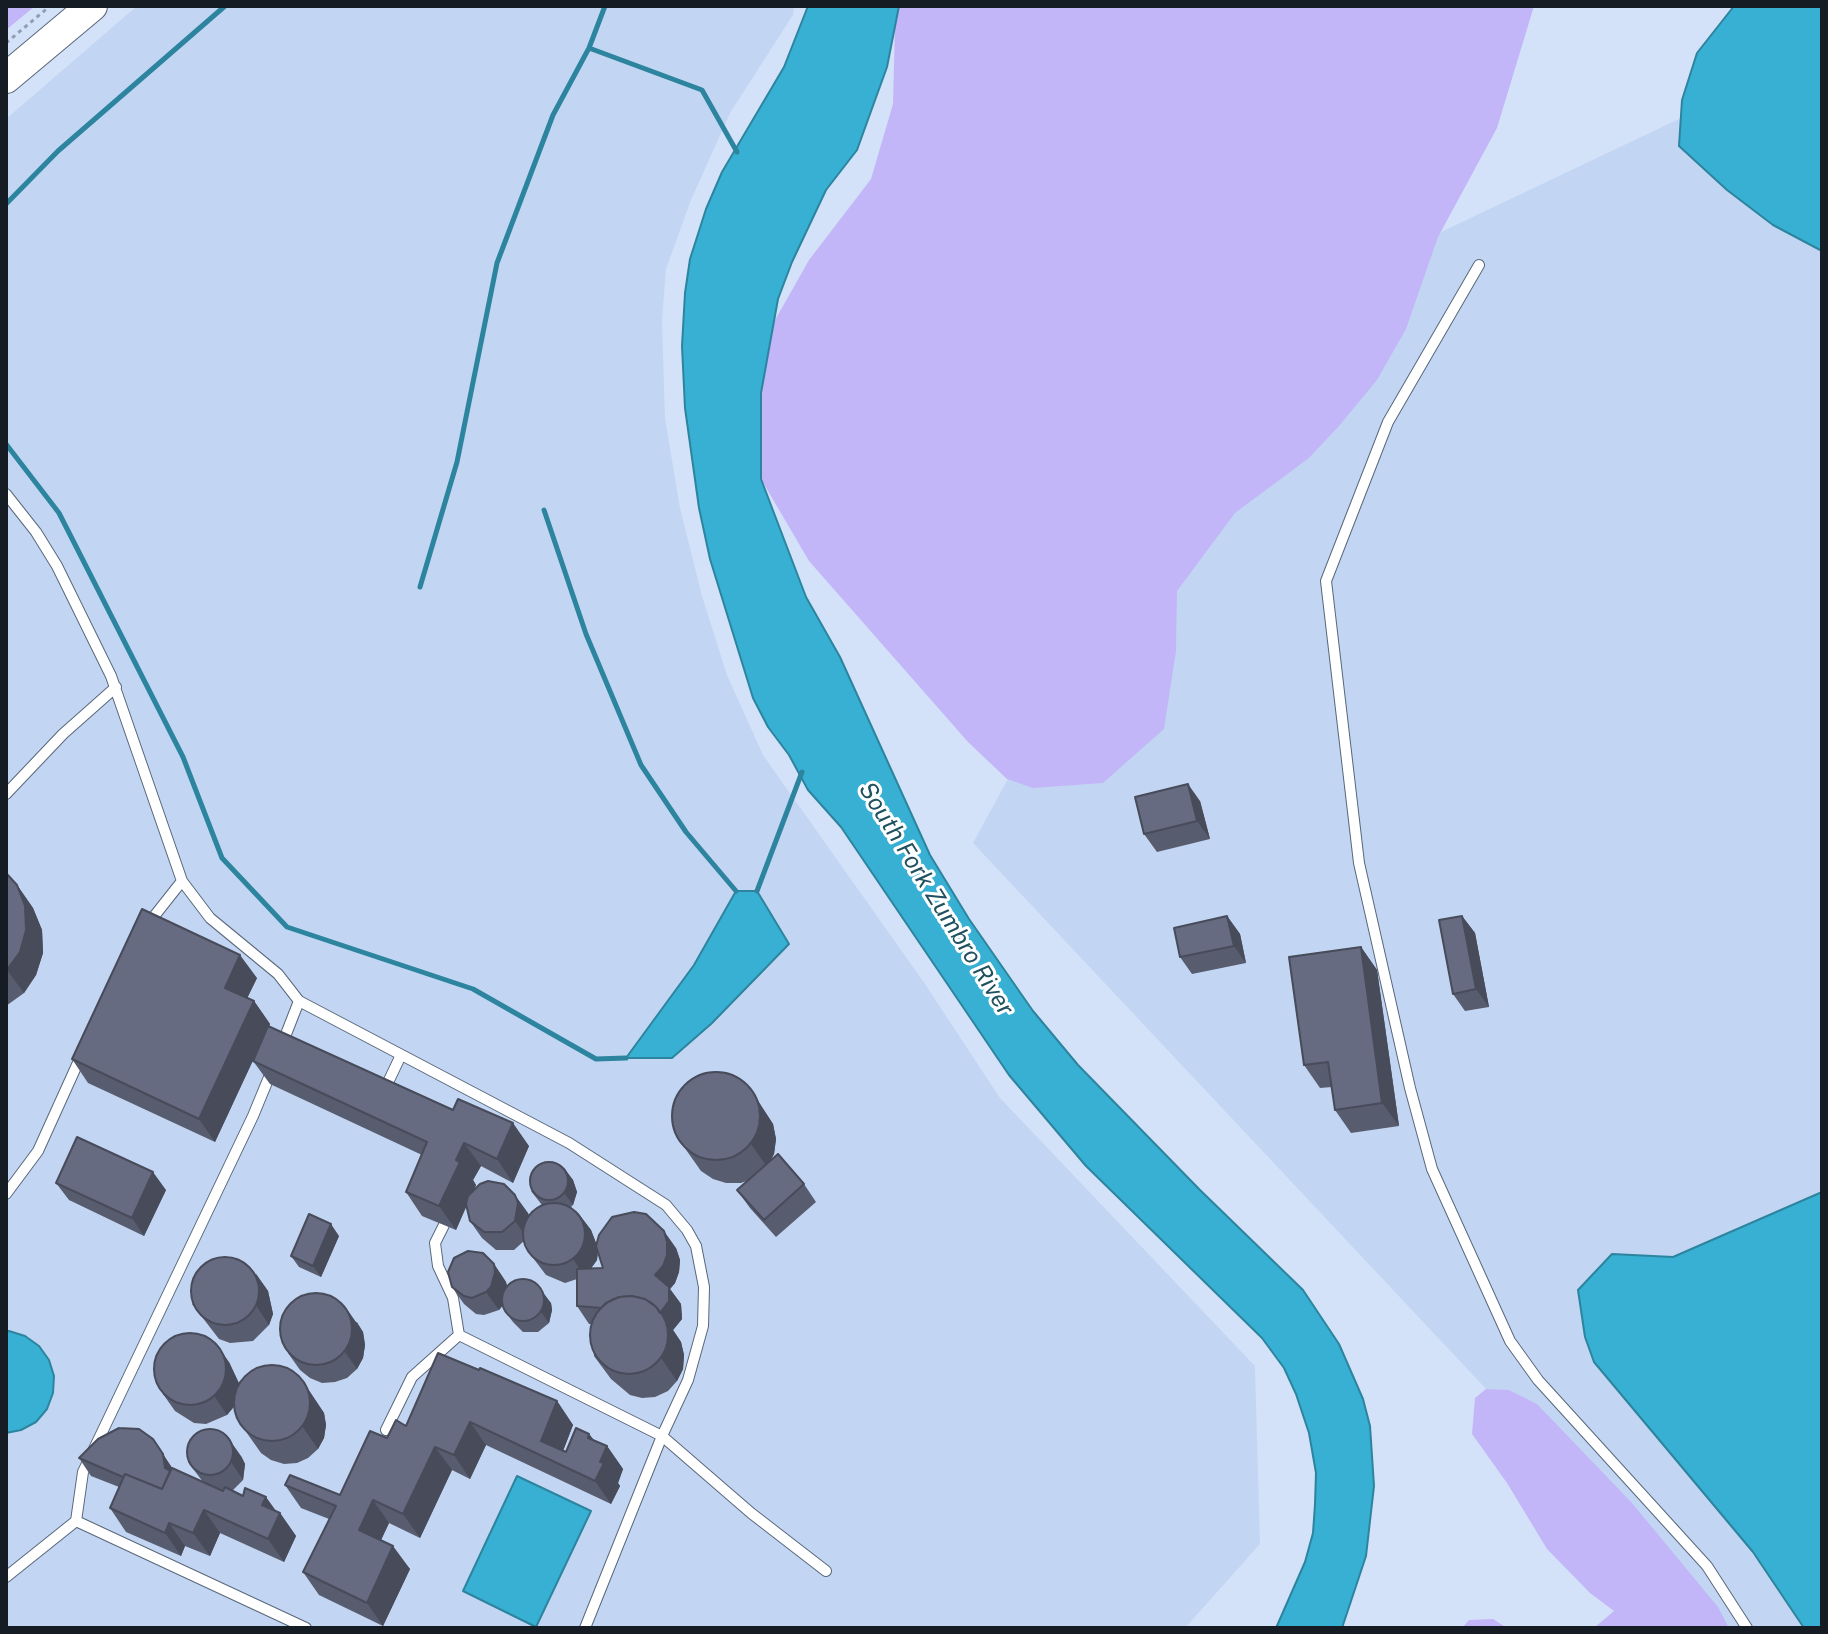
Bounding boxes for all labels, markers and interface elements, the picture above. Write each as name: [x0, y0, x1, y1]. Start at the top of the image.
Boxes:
water label: South Fork Zumbro River: [852, 777, 1020, 1021]

